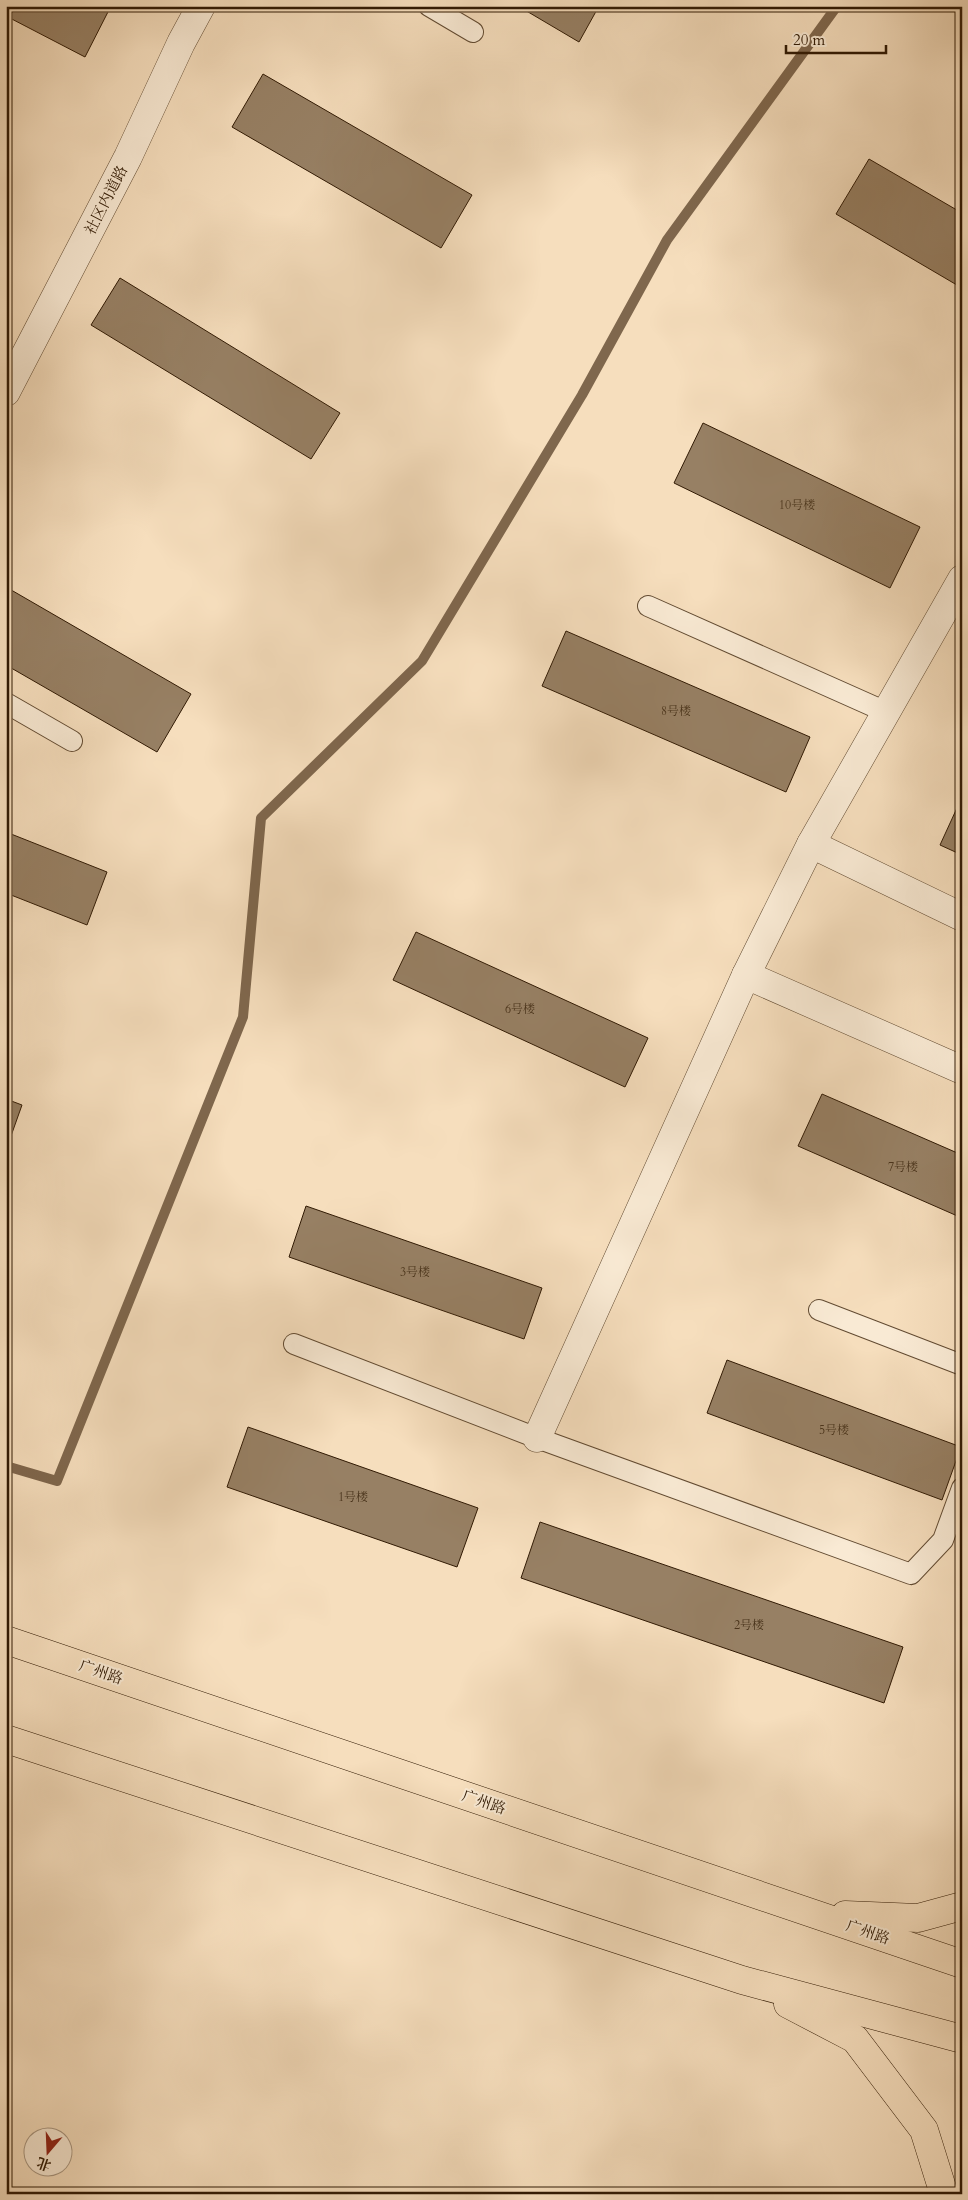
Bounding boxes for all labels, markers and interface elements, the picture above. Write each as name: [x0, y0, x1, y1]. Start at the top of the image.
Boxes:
scale bar: [786, 22, 886, 54]
text: 20 m: [793, 30, 825, 50]
street label: 社区内道路: [80, 162, 132, 238]
house number: 10号楼: [779, 497, 815, 513]
house number: 8号楼: [661, 703, 691, 719]
house number: 6号楼: [505, 1001, 535, 1017]
house number: 7号楼: [888, 1159, 918, 1175]
house number: 3号楼: [400, 1264, 430, 1280]
house number: 5号楼: [819, 1422, 849, 1438]
house number: 1号楼: [338, 1489, 368, 1505]
house number: 2号楼: [734, 1617, 764, 1633]
street label: 广州路: [76, 1655, 126, 1689]
street label: 广州路: [459, 1785, 509, 1819]
street label: 广州路: [843, 1915, 893, 1949]
north arrow: [22, 2128, 72, 2178]
text: 北: [34, 2153, 54, 2175]

